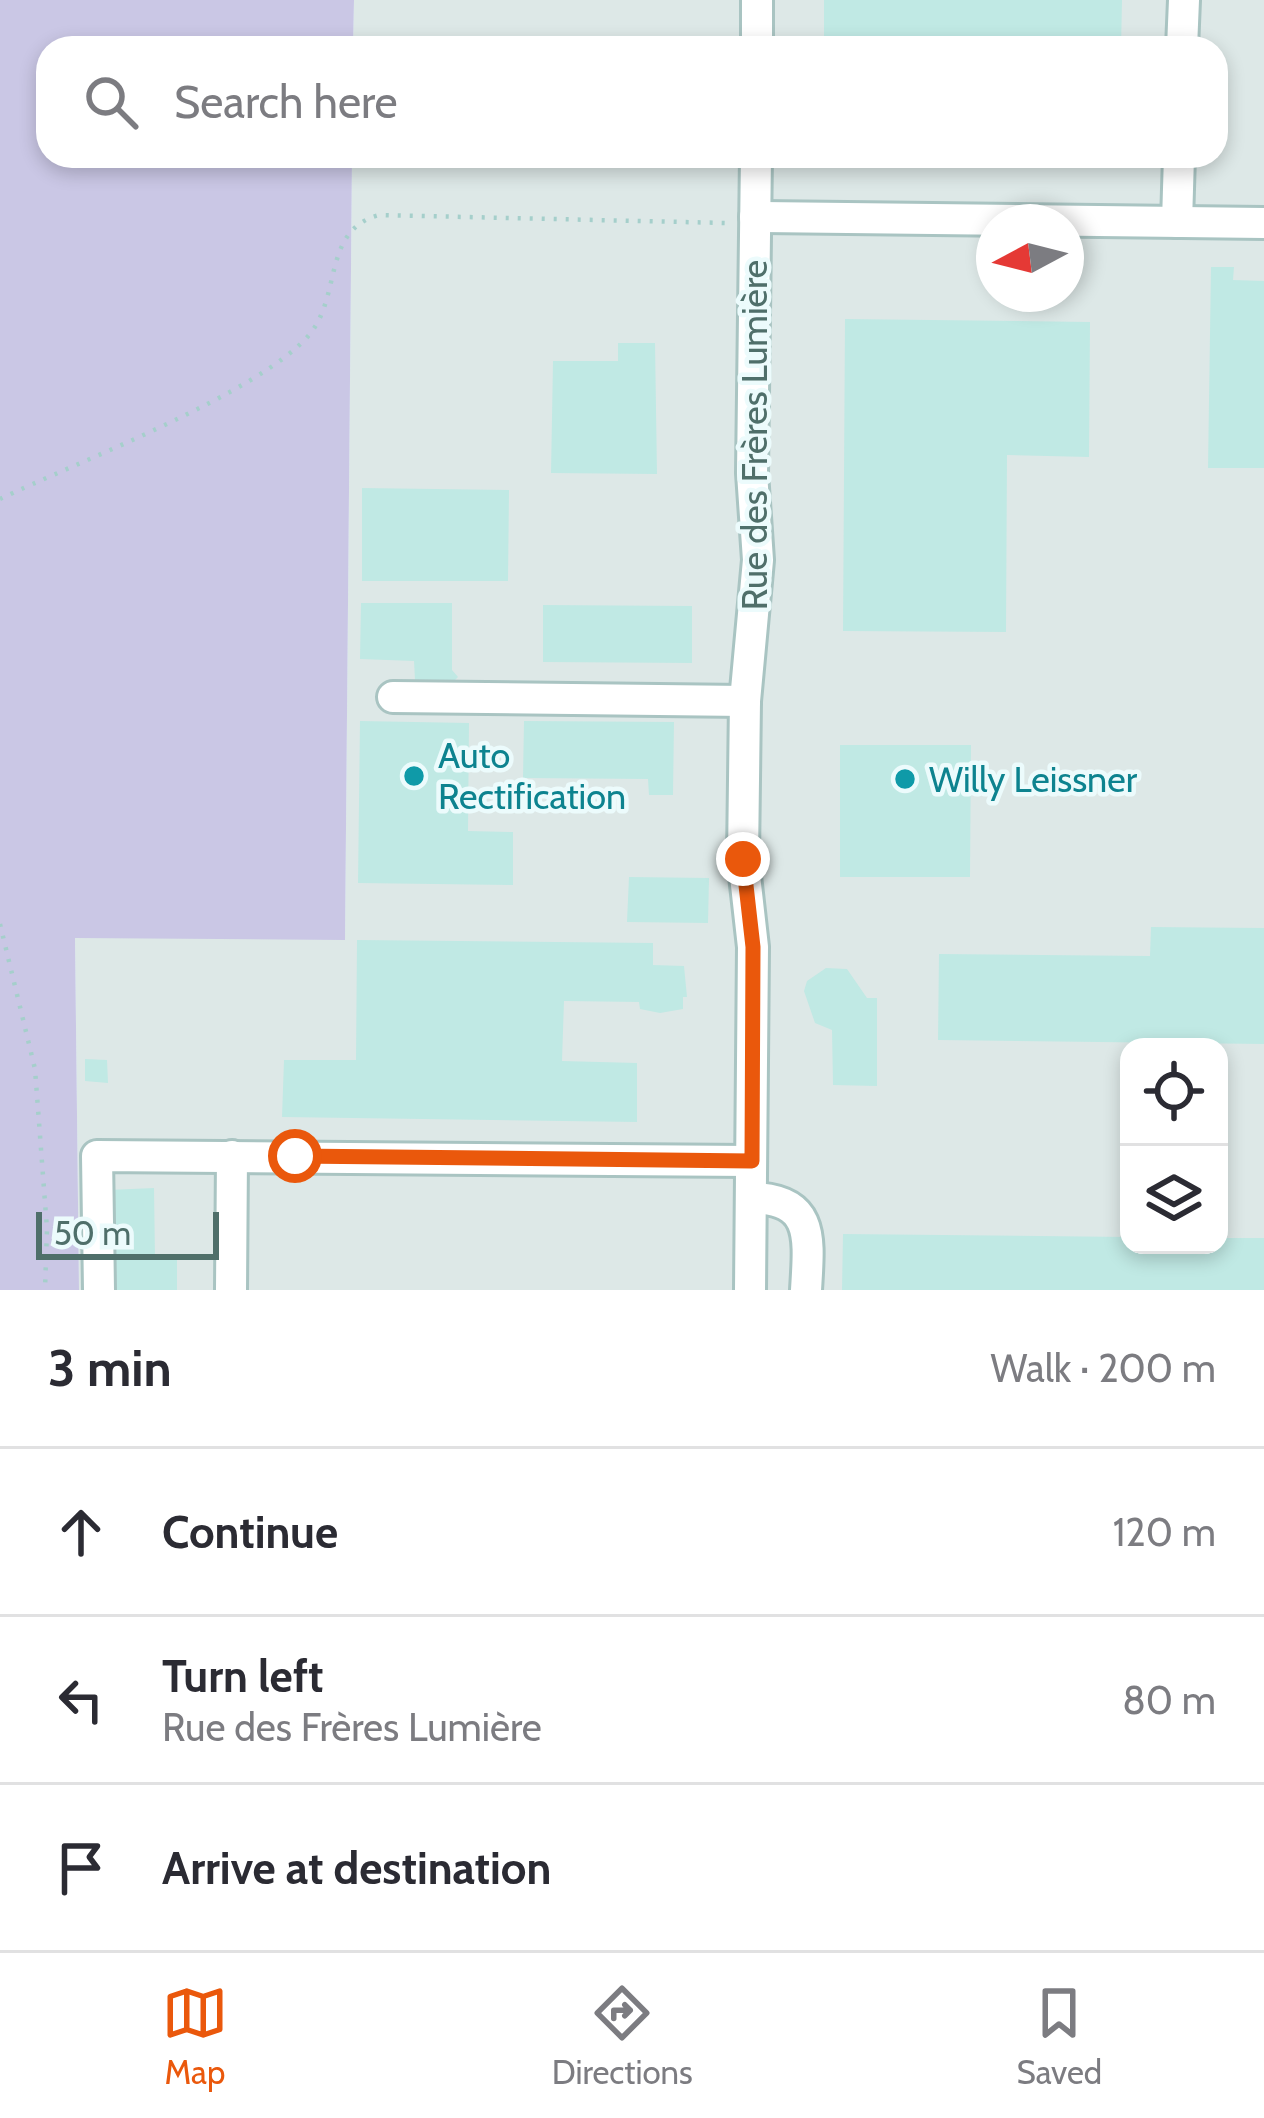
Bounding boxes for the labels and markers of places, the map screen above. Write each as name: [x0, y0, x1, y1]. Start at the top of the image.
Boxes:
place label: Auto Rectification: [438, 733, 626, 818]
place label: Willy Leissner: [929, 757, 1138, 801]
marker: Auto Rectification: [401, 763, 427, 789]
marker: Willy Leissner: [892, 766, 918, 792]

